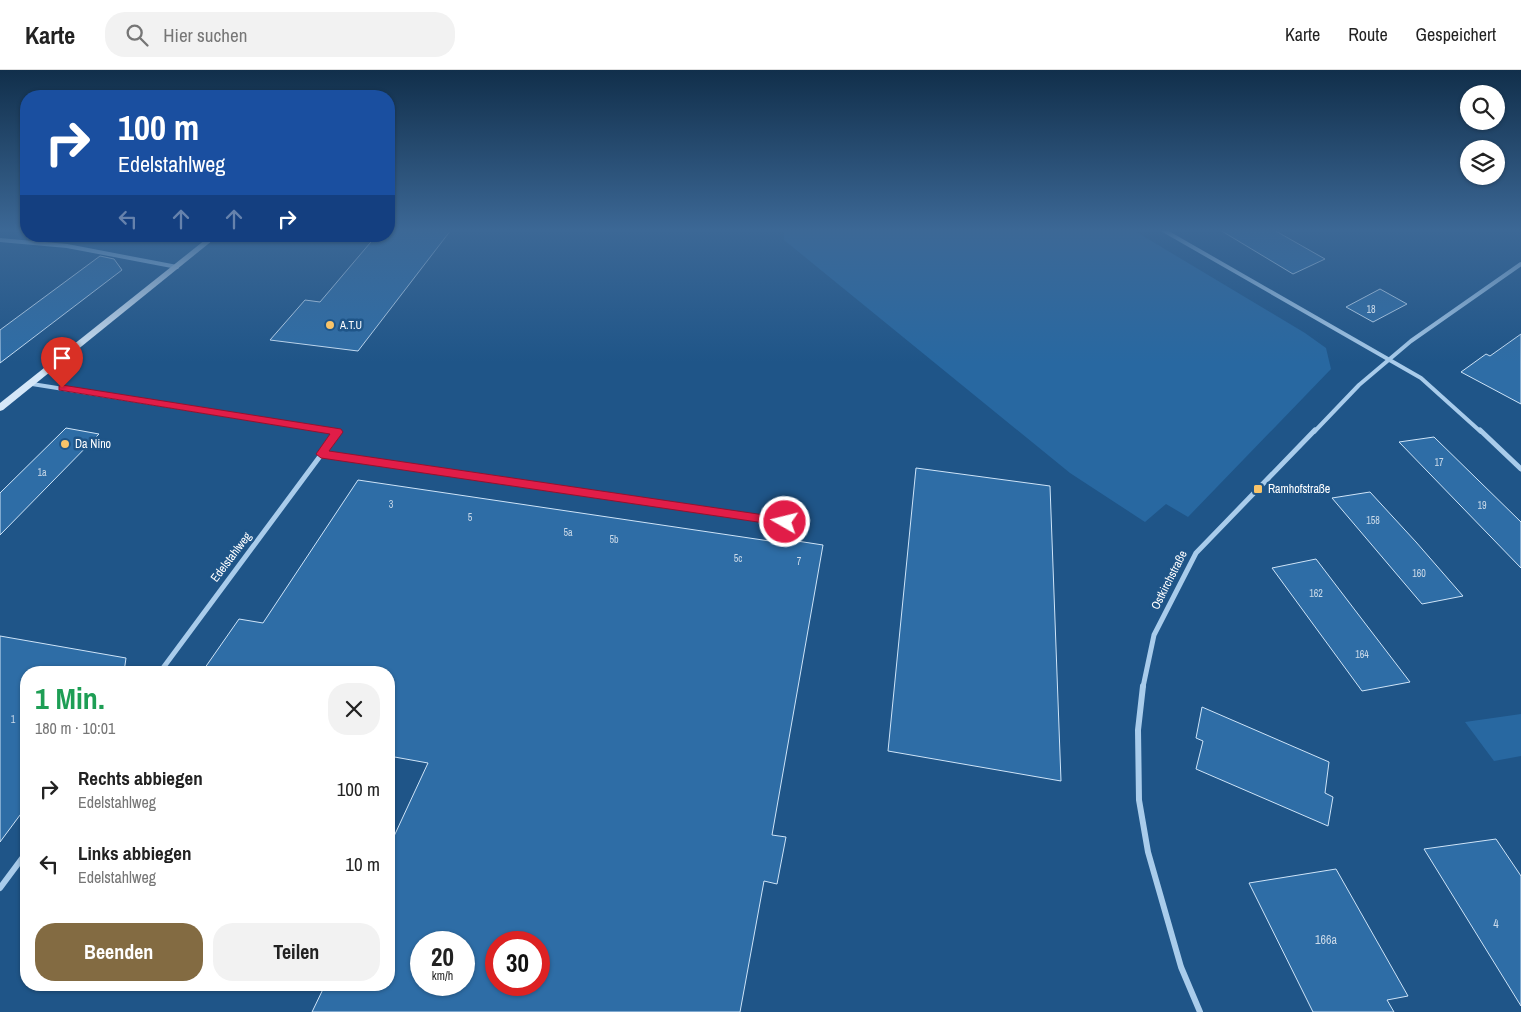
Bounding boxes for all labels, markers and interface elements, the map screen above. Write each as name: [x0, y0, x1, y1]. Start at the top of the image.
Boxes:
search box: [105, 12, 455, 57]
text: Karte: [25, 19, 75, 51]
icon: search: [123, 21, 151, 49]
text: Hier suchen: [163, 22, 247, 48]
text: Karte: [1285, 22, 1320, 47]
text: Route: [1348, 22, 1388, 47]
text: Gespeichert: [1416, 22, 1496, 47]
map controls: [1460, 85, 1505, 185]
button: search: [1460, 85, 1505, 130]
text: 100 m: [118, 104, 199, 151]
icon: right: [35, 110, 100, 175]
button: layers: [1460, 140, 1505, 185]
text: Edelstahlweg: [118, 149, 225, 179]
icon: left: [114, 205, 142, 233]
icon: ahead: [167, 205, 195, 233]
icon: ahead: [220, 205, 248, 233]
icon: right: [273, 205, 301, 233]
house number: 18: [1366, 303, 1376, 316]
place label: A.T.U: [339, 318, 362, 332]
marker: A.T.U: [324, 319, 336, 331]
pin: [41, 337, 83, 388]
icon: arrive: [48, 344, 76, 372]
place label: Da Nino: [75, 436, 111, 452]
marker: Da Nino: [59, 438, 71, 450]
house number: 17: [1434, 456, 1444, 469]
house number: 1a: [37, 466, 47, 479]
place label: Ramhofstraße: [1268, 481, 1330, 497]
marker: Ramhofstraße: [1252, 483, 1264, 495]
position arrow: [758, 495, 810, 547]
house number: 3: [389, 498, 394, 511]
house number: 19: [1477, 499, 1487, 512]
house number: 5: [468, 511, 473, 524]
house number: 158: [1366, 514, 1380, 527]
house number: 5a: [563, 526, 573, 539]
street label: Edelstahlweg: [207, 528, 255, 585]
house number: 5b: [609, 533, 619, 546]
street label: Ostkirchstraße: [1147, 548, 1191, 612]
house number: 5c: [734, 552, 742, 565]
house number: 7: [797, 555, 802, 568]
house number: 160: [1412, 567, 1426, 580]
house number: 162: [1309, 587, 1323, 600]
house number: 164: [1355, 648, 1369, 661]
text: 1 Min.: [35, 678, 105, 718]
button: close: [328, 683, 380, 735]
house number: 1: [11, 713, 16, 726]
text: 180 m · 10:01: [35, 717, 115, 739]
text: Rechts abbiegen: [78, 765, 203, 791]
icon: right: [35, 775, 63, 803]
text: 100 m: [337, 776, 380, 802]
text: Edelstahlweg: [78, 791, 156, 813]
text: Links abbiegen: [78, 840, 191, 866]
icon: left: [35, 850, 63, 878]
text: 10 m: [345, 851, 380, 877]
text: Edelstahlweg: [78, 866, 156, 888]
house number: 4: [1493, 916, 1499, 932]
button: Beenden: [35, 923, 203, 981]
button: Teilen: [213, 923, 380, 981]
speed limit sign: 30: [485, 931, 550, 996]
house number: 166a: [1315, 932, 1337, 948]
text: 20: [431, 940, 454, 974]
text: km/h: [432, 968, 453, 984]

